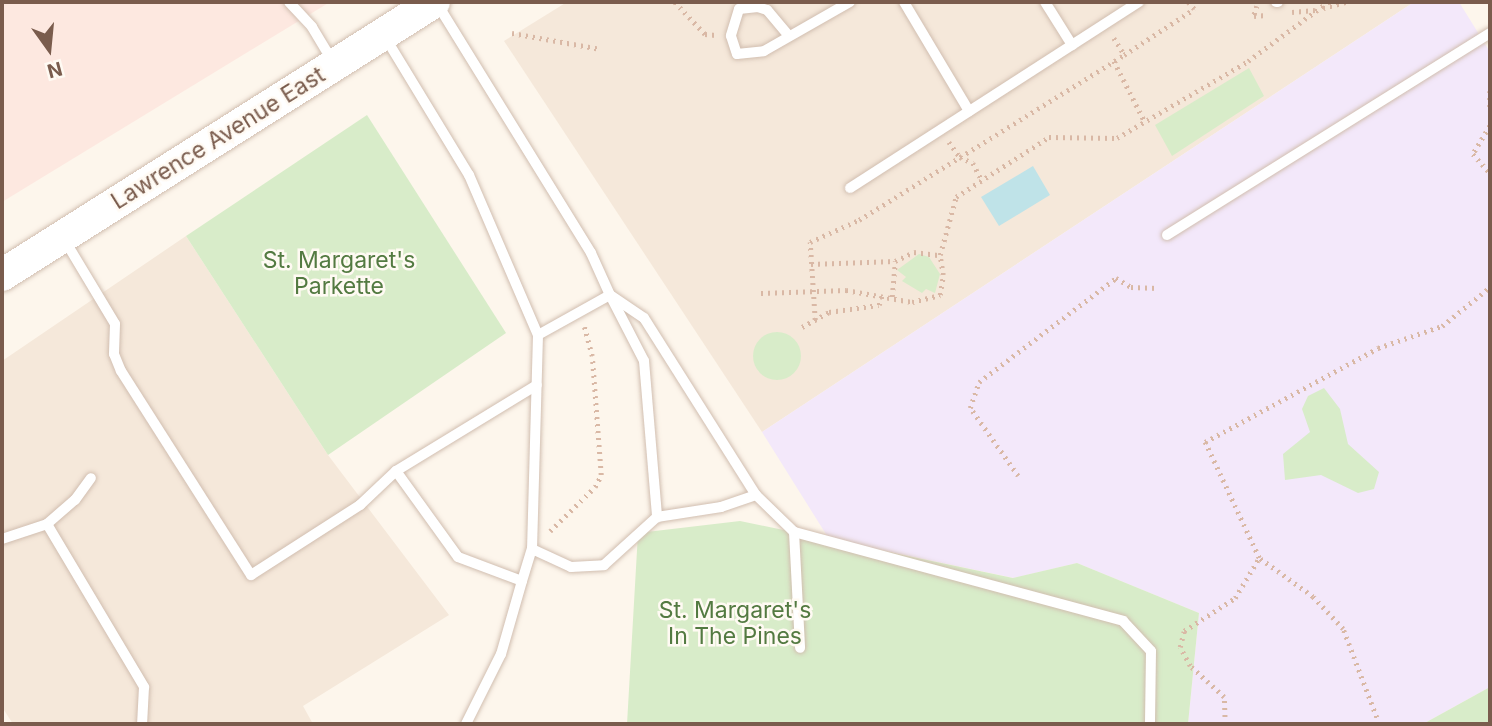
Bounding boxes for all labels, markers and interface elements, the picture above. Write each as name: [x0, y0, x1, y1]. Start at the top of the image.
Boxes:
north arrow: [14, 14, 84, 84]
text: N: [45, 57, 65, 83]
street label: Lawrence Avenue East: [106, 61, 330, 215]
park label: St. Margaret's Parkette: [263, 246, 415, 300]
park label: St. Margaret's In The Pines: [659, 596, 811, 650]

